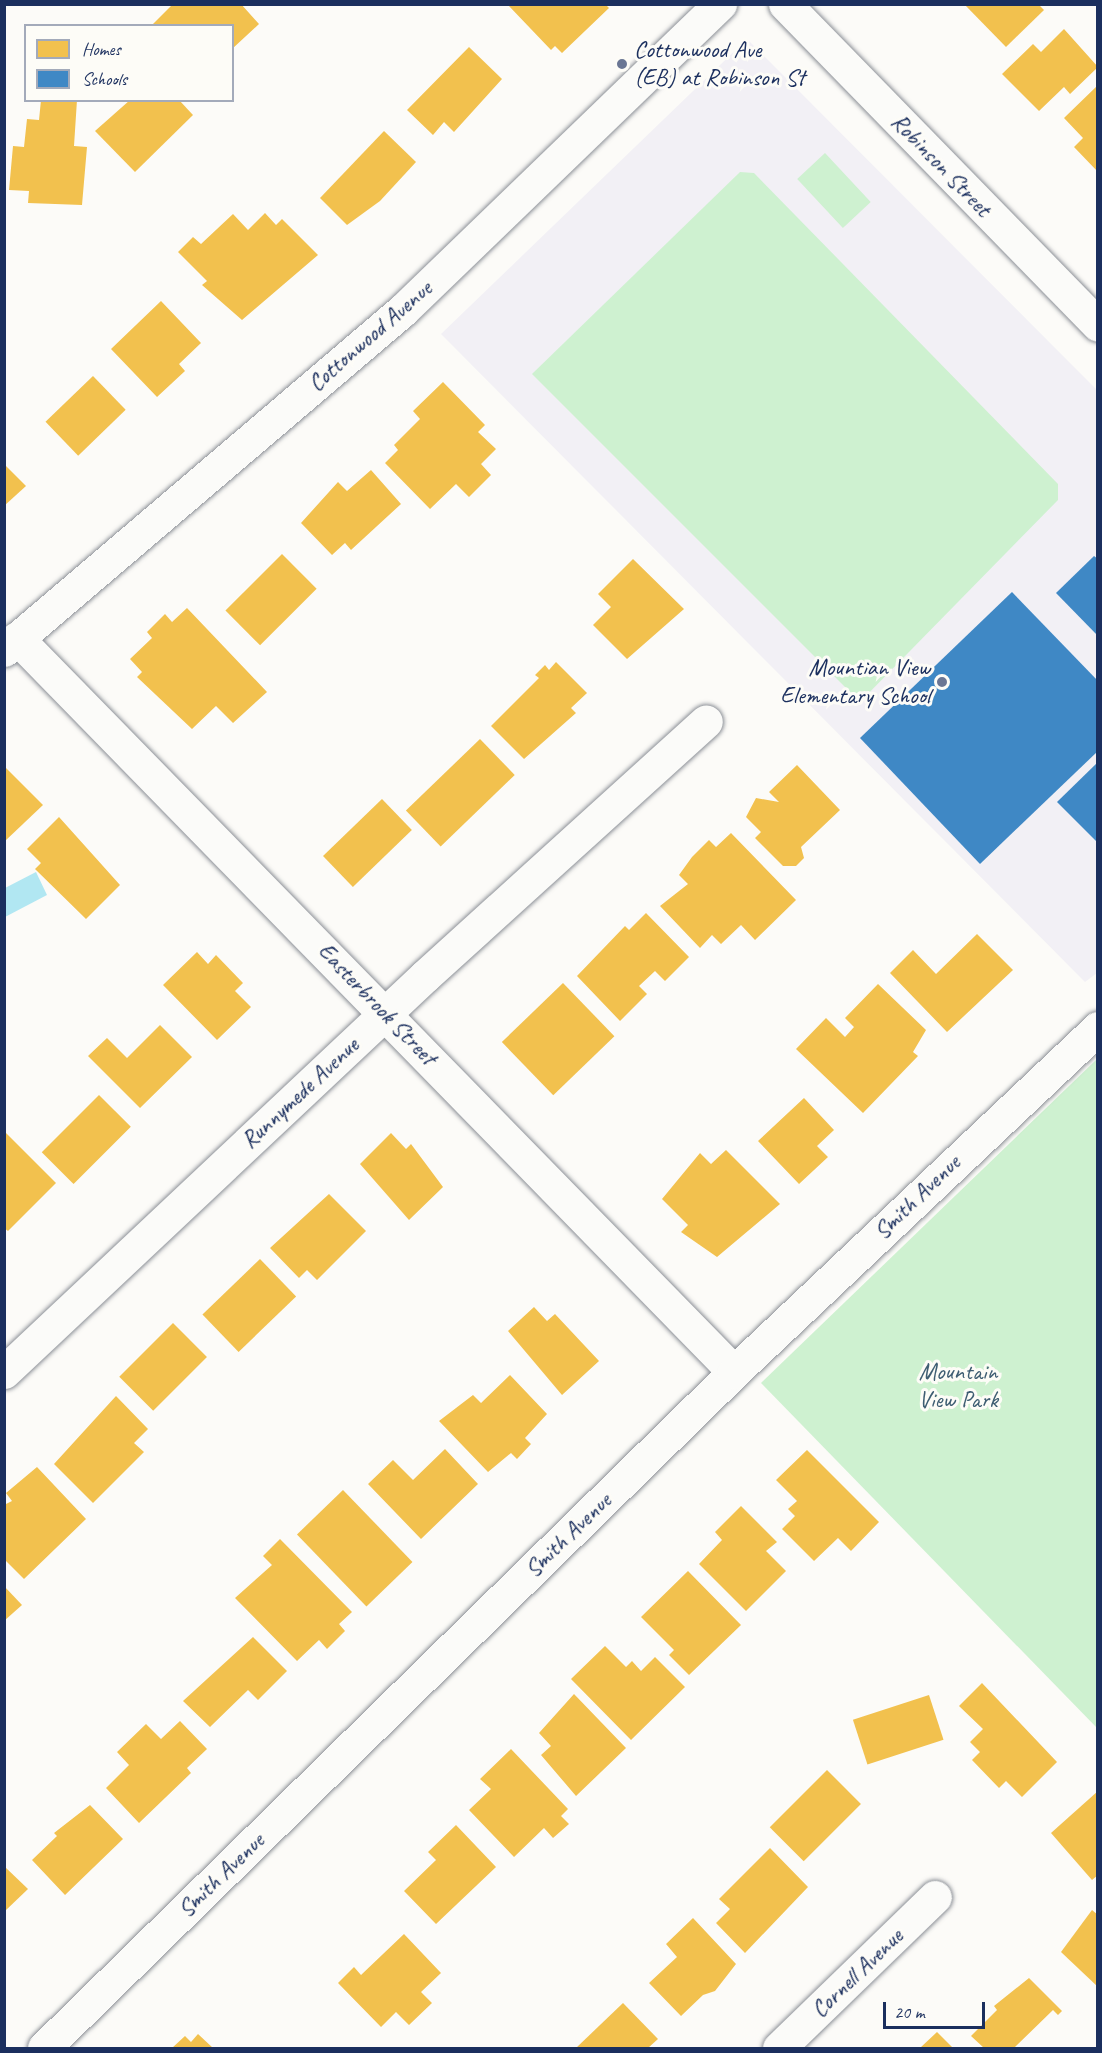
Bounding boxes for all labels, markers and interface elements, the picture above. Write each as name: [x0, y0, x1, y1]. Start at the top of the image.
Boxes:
legend: [24, 24, 234, 102]
place label: Cottonwood Ave (EB) at Robinson St: [634, 36, 805, 92]
text: Homes: [82, 38, 121, 60]
marker: Cottonwood Ave (EB) at Robinson St: [615, 57, 629, 71]
text: Schools: [82, 68, 127, 90]
street label: Robinson Street: [885, 107, 997, 223]
street label: Cottonwood Avenue: [302, 274, 438, 398]
place label: Mountian View Elementary School: [780, 654, 930, 710]
marker: Mountian View Elementary School: [935, 675, 949, 689]
street label: Easterbrook Street: [312, 937, 442, 1071]
street label: Runnymede Avenue: [235, 1031, 365, 1155]
street label: Smith Avenue: [868, 1149, 966, 1245]
park label: Mountain View Park: [918, 1358, 998, 1414]
street label: Smith Avenue: [519, 1487, 617, 1583]
street label: Smith Avenue: [172, 1827, 270, 1923]
street label: Cornell Avenue: [805, 1922, 909, 2024]
scale bar: [886, 1990, 988, 2028]
text: 20 m: [894, 2001, 925, 2023]

